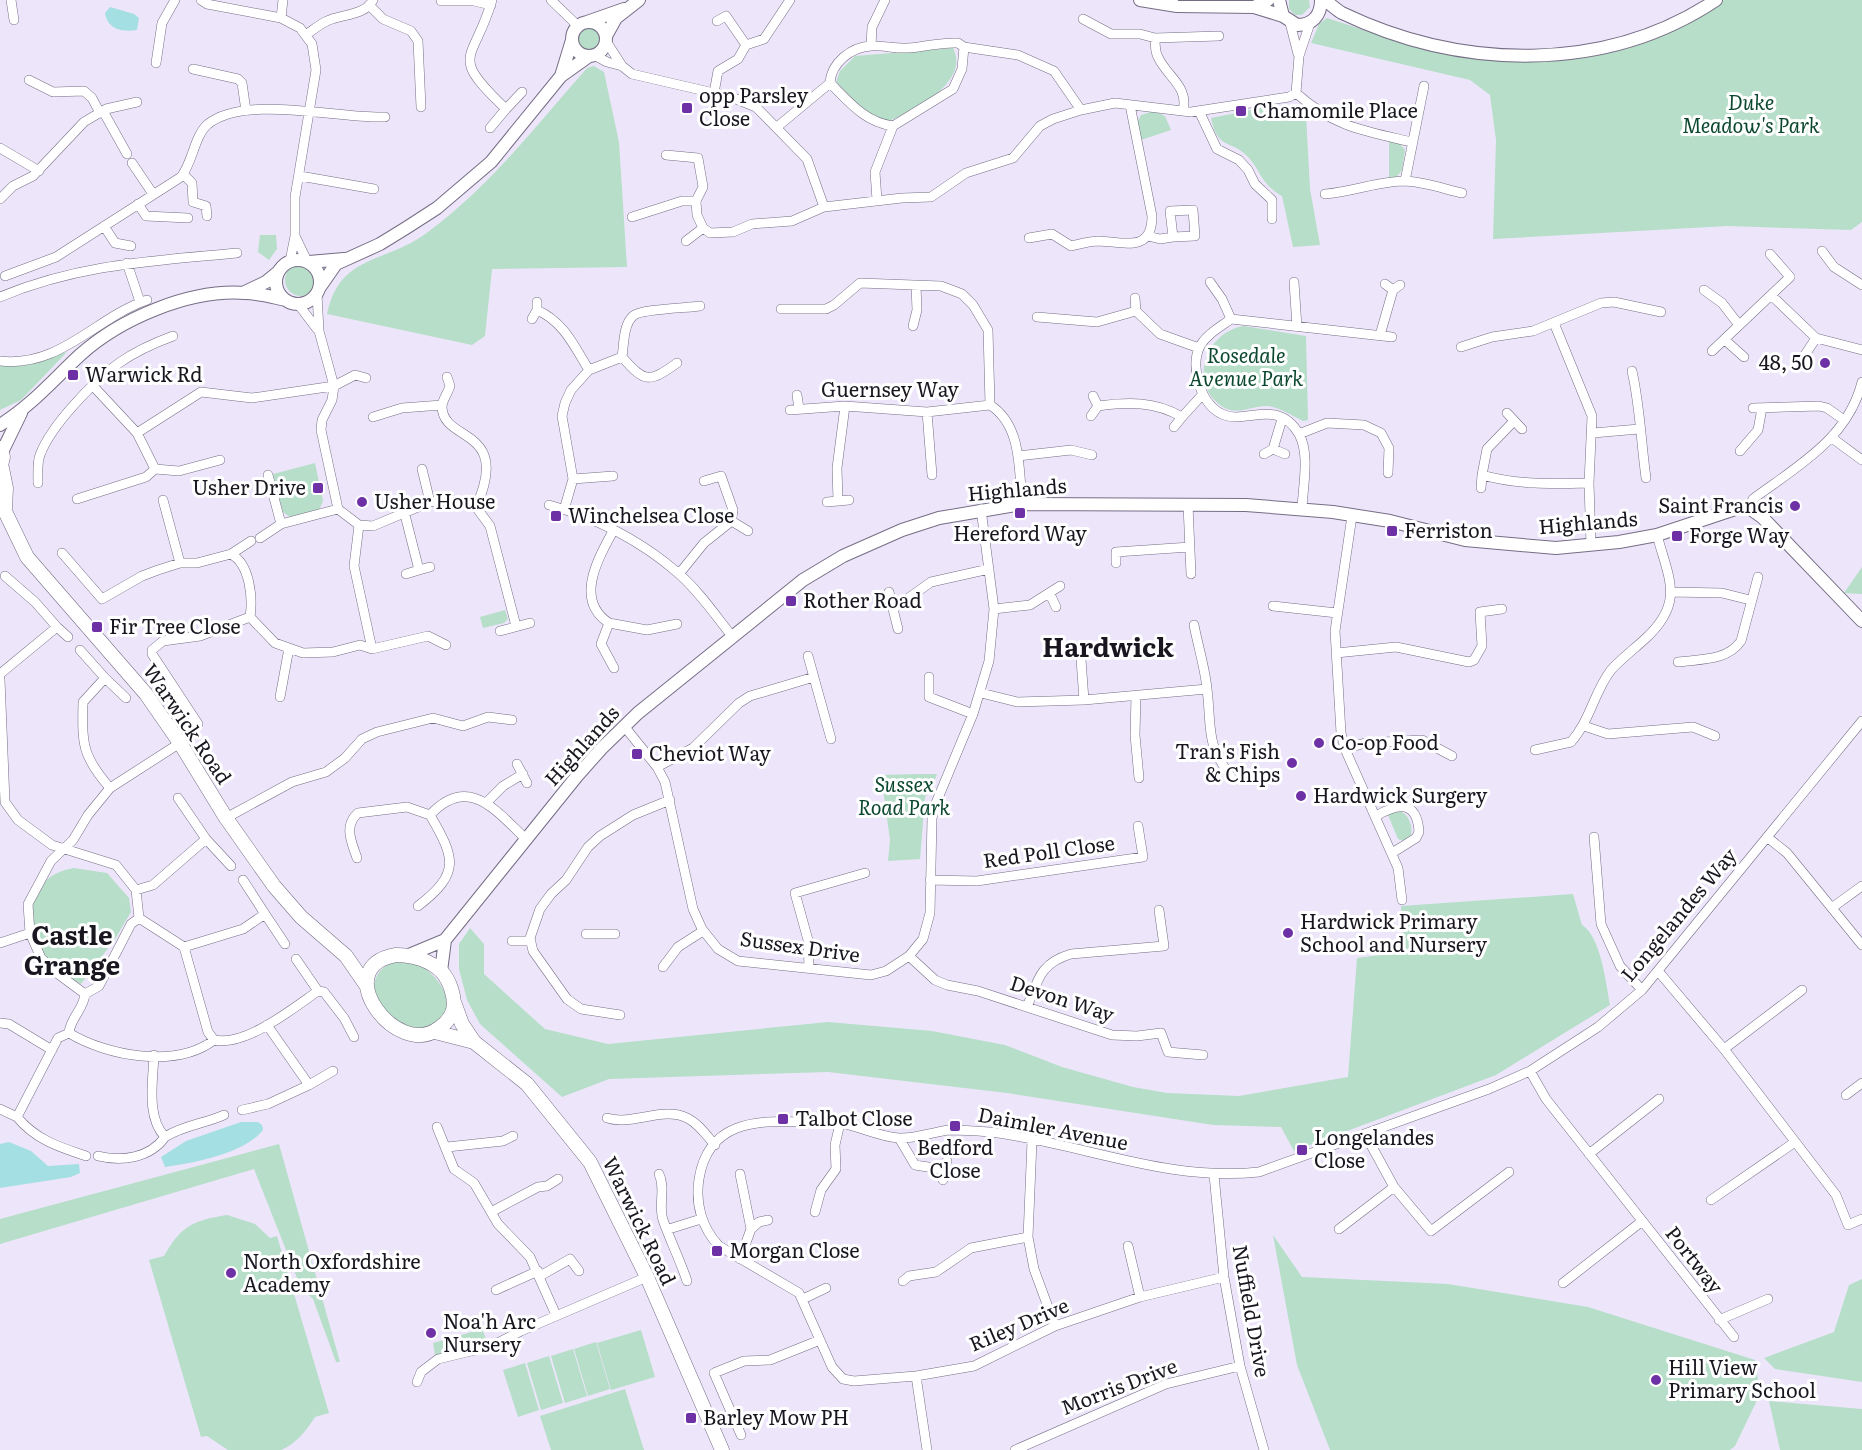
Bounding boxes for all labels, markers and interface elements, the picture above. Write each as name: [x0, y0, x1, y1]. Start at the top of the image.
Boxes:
place label: opp Parsley Close: [699, 79, 809, 132]
park label: Duke Meadow's Park: [1682, 86, 1820, 139]
place label: Chamomile Place: [1253, 94, 1418, 124]
marker: opp Parsley Close: [680, 101, 694, 115]
marker: Chamomile Place: [1234, 104, 1248, 118]
park label: Rosedale Avenue Park: [1189, 339, 1303, 392]
place label: 48, 50: [1759, 346, 1813, 376]
marker: 48, 50: [1818, 356, 1832, 370]
place label: Warwick Rd: [85, 358, 203, 388]
marker: Warwick Rd: [66, 368, 80, 382]
street label: Guernsey Way: [821, 373, 959, 403]
street label: Highlands: [966, 469, 1068, 507]
place label: Usher Drive: [192, 471, 306, 501]
marker: Usher Drive: [311, 481, 325, 495]
place label: Usher House: [374, 485, 496, 515]
place label: Saint Francis: [1658, 489, 1783, 519]
marker: Usher House: [355, 495, 369, 509]
place label: Winchelsea Close: [568, 499, 734, 529]
marker: Saint Francis: [1788, 499, 1802, 513]
street label: Highlands: [1537, 502, 1639, 540]
marker: Hereford Way: [1013, 506, 1027, 520]
marker: Winchelsea Close: [549, 509, 563, 523]
place label: Ferriston: [1404, 514, 1493, 544]
place label: Hereford Way: [953, 517, 1087, 547]
place label: Forge Way: [1689, 519, 1790, 549]
marker: Ferriston: [1385, 524, 1399, 538]
marker: Forge Way: [1670, 529, 1684, 543]
place label: Rother Road: [803, 584, 922, 614]
marker: Rother Road: [784, 594, 798, 608]
place label: Fir Tree Close: [109, 610, 241, 640]
marker: Fir Tree Close: [90, 620, 104, 634]
district label: Hardwick: [1042, 626, 1174, 665]
street label: Warwick Road: [137, 656, 240, 789]
street label: Highlands: [536, 698, 625, 792]
place label: Co-op Food: [1331, 726, 1439, 756]
place label: Tran's Fish & Chips: [1175, 735, 1280, 788]
marker: Co-op Food: [1312, 736, 1326, 750]
place label: Cheviot Way: [649, 737, 771, 767]
marker: Cheviot Way: [630, 747, 644, 761]
marker: Tran's Fish & Chips: [1285, 756, 1299, 770]
park label: Sussex Road Park: [858, 768, 950, 821]
place label: Hardwick Surgery: [1313, 779, 1488, 809]
marker: Hardwick Surgery: [1294, 789, 1308, 803]
street label: Red Poll Close: [981, 826, 1116, 874]
street label: Longelandes Way: [1612, 840, 1743, 987]
place label: Hardwick Primary School and Nursery: [1300, 905, 1487, 958]
district label: Castle Grange: [24, 914, 120, 983]
street label: Sussex Drive: [738, 922, 862, 968]
marker: Hardwick Primary School and Nursery: [1281, 926, 1295, 940]
street label: Devon Way: [1007, 966, 1119, 1028]
street label: Daimler Avenue: [976, 1098, 1131, 1156]
place label: Talbot Close: [795, 1102, 913, 1132]
marker: Talbot Close: [776, 1112, 790, 1126]
marker: Bedford Close: [948, 1119, 962, 1133]
place label: Longelandes Close: [1314, 1121, 1434, 1174]
place label: Bedford Close: [917, 1131, 993, 1184]
marker: Longelandes Close: [1295, 1143, 1309, 1157]
street label: Warwick Road: [597, 1151, 685, 1290]
street label: Portway: [1659, 1218, 1732, 1299]
place label: Morgan Close: [729, 1234, 860, 1264]
street label: Nuffield Drive: [1227, 1242, 1279, 1379]
marker: Morgan Close: [710, 1244, 724, 1258]
place label: North Oxfordshire Academy: [243, 1245, 421, 1298]
marker: North Oxfordshire Academy: [224, 1266, 238, 1280]
street label: Riley Drive: [964, 1289, 1073, 1358]
place label: Noa'h Arc Nursery: [443, 1305, 536, 1358]
marker: Noa'h Arc Nursery: [424, 1326, 438, 1340]
street label: Morris Drive: [1056, 1349, 1181, 1421]
place label: Hill View Primary School: [1668, 1351, 1816, 1404]
marker: Hill View Primary School: [1649, 1373, 1663, 1387]
place label: Barley Mow PH: [703, 1401, 849, 1431]
marker: Barley Mow PH: [684, 1411, 698, 1425]

